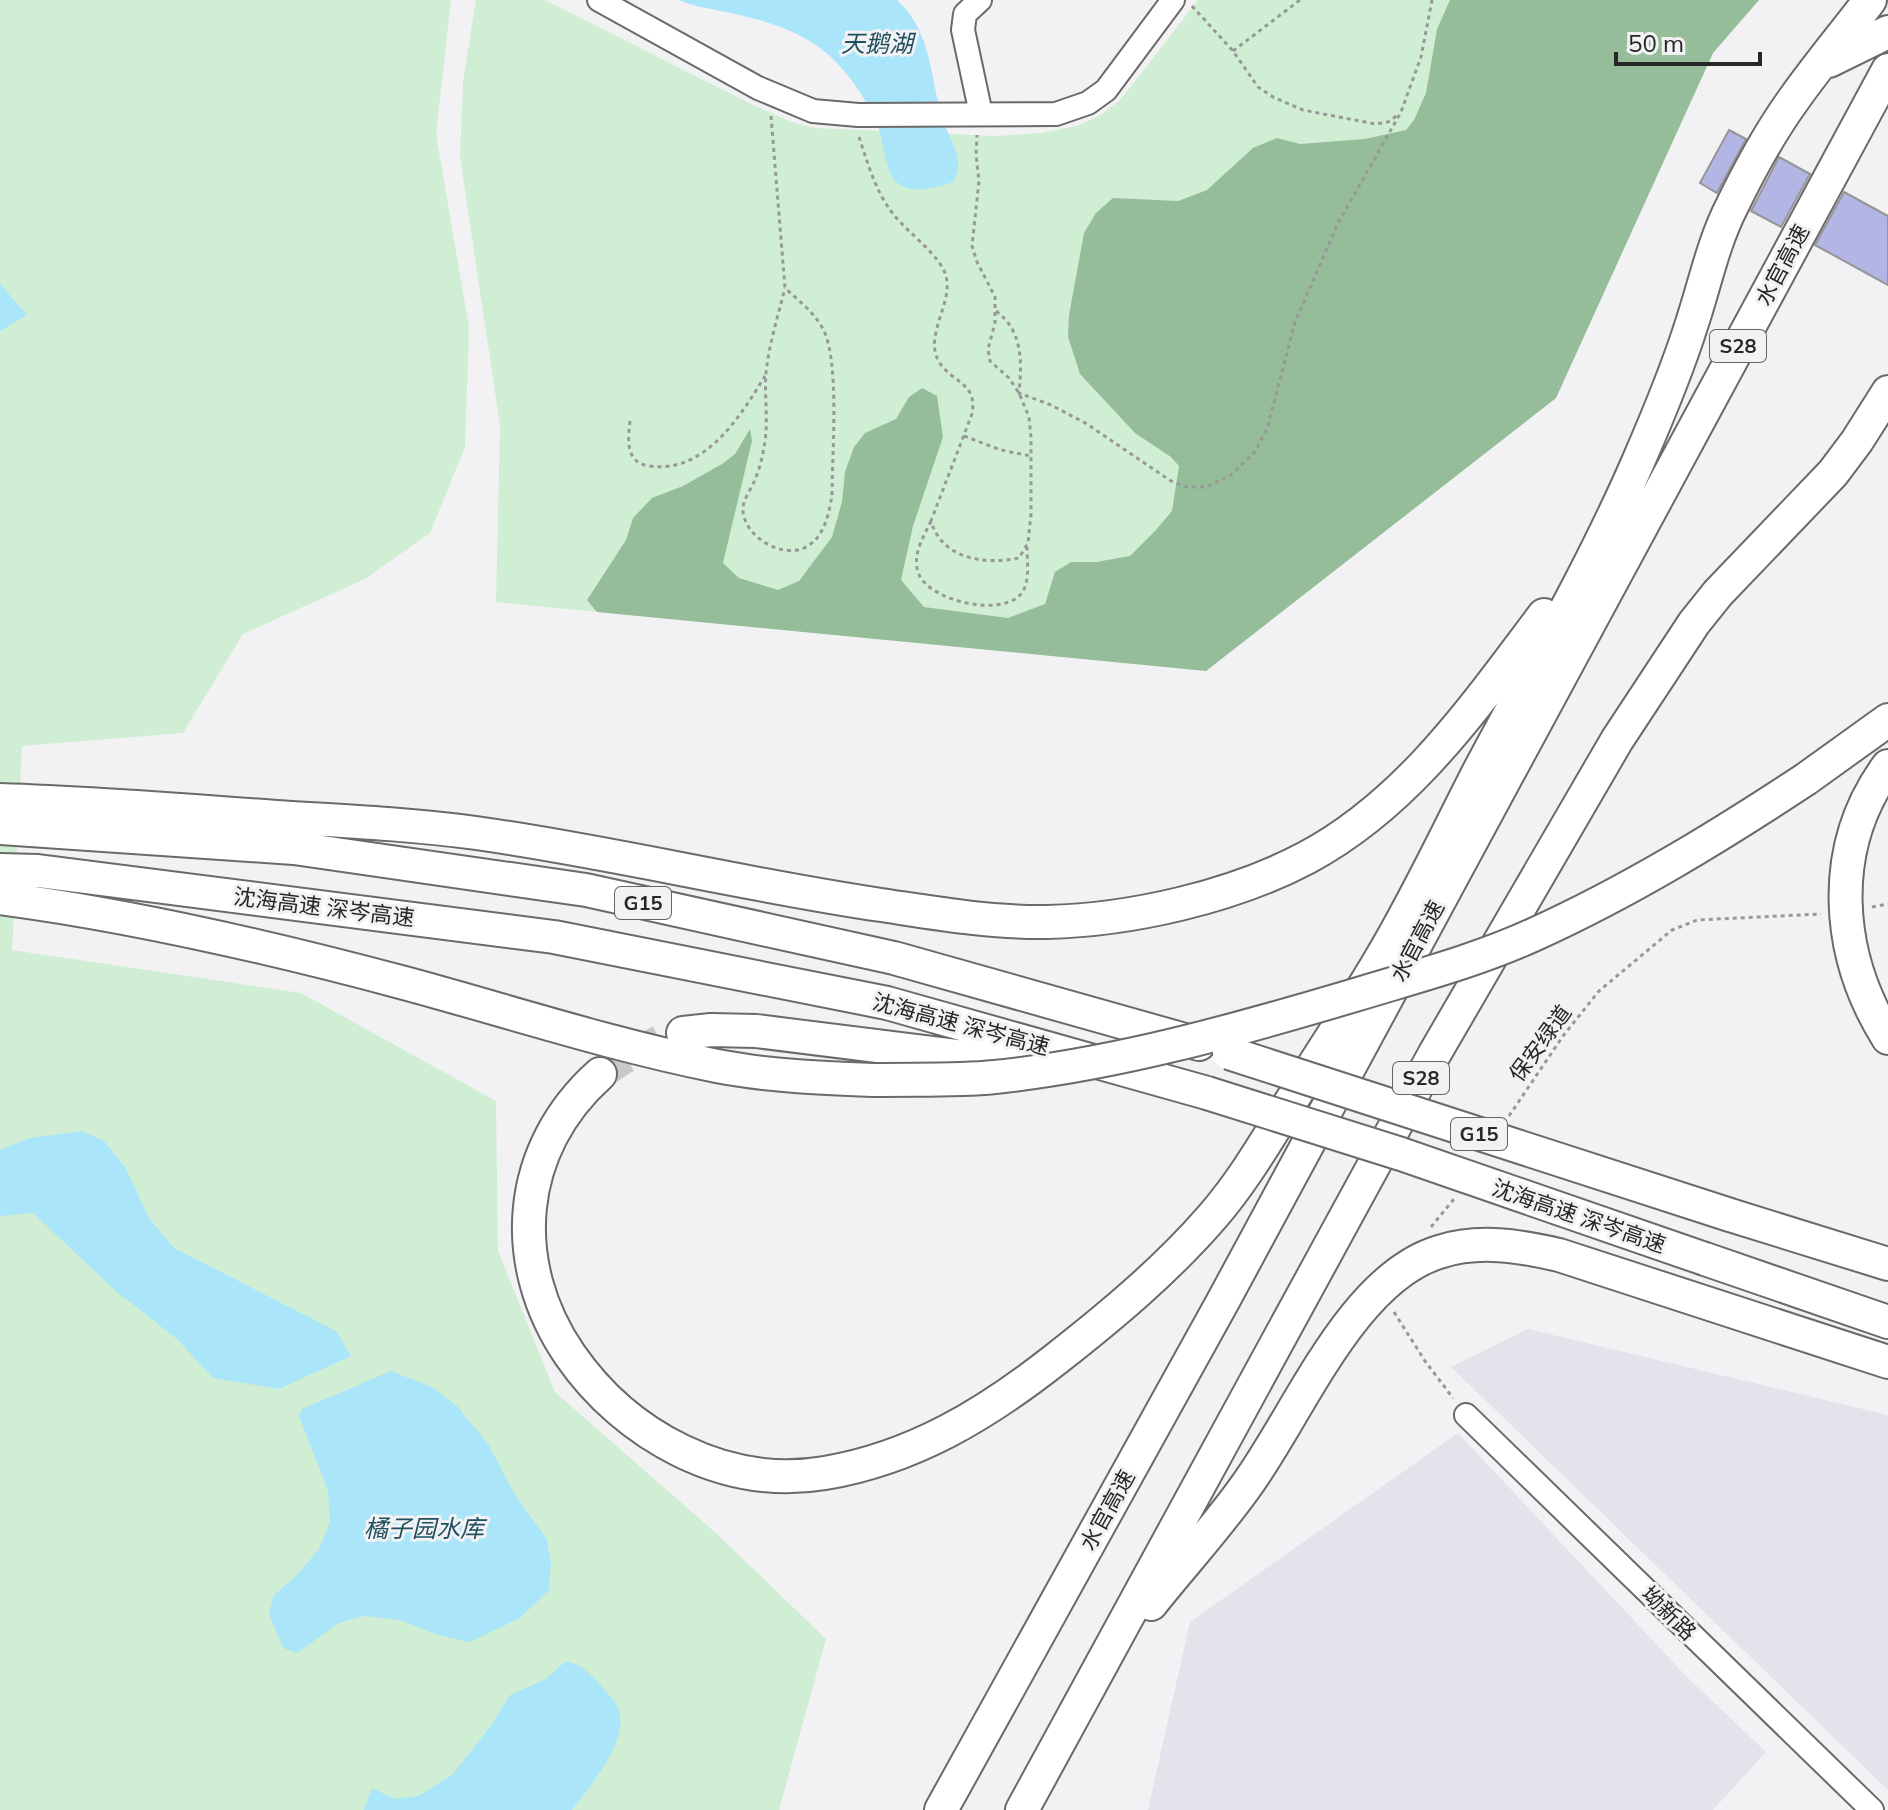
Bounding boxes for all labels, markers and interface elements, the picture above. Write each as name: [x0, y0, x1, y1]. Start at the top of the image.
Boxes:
scale bar: [1616, 16, 1760, 66]
water label: 天鹅湖: [841, 28, 917, 58]
text: 50 m: [1628, 28, 1684, 58]
street label: 水官高速: [1749, 220, 1815, 310]
road number: S28: [1710, 330, 1766, 362]
street label: 沈海高速 深岑高速: [232, 882, 416, 932]
road number: G15: [615, 887, 671, 919]
street label: 水官高速: [1384, 896, 1450, 986]
street label: 沈海高速 深岑高速: [870, 987, 1052, 1061]
street label: 保安绿道: [1503, 999, 1577, 1087]
road number: S28: [1393, 1062, 1449, 1094]
road number: G15: [1451, 1118, 1507, 1150]
street label: 沈海高速 深岑高速: [1489, 1173, 1669, 1259]
street label: 水官高速: [1073, 1465, 1141, 1555]
water label: 橘子园水库: [364, 1513, 488, 1543]
street label: 坳新路: [1636, 1580, 1702, 1646]

